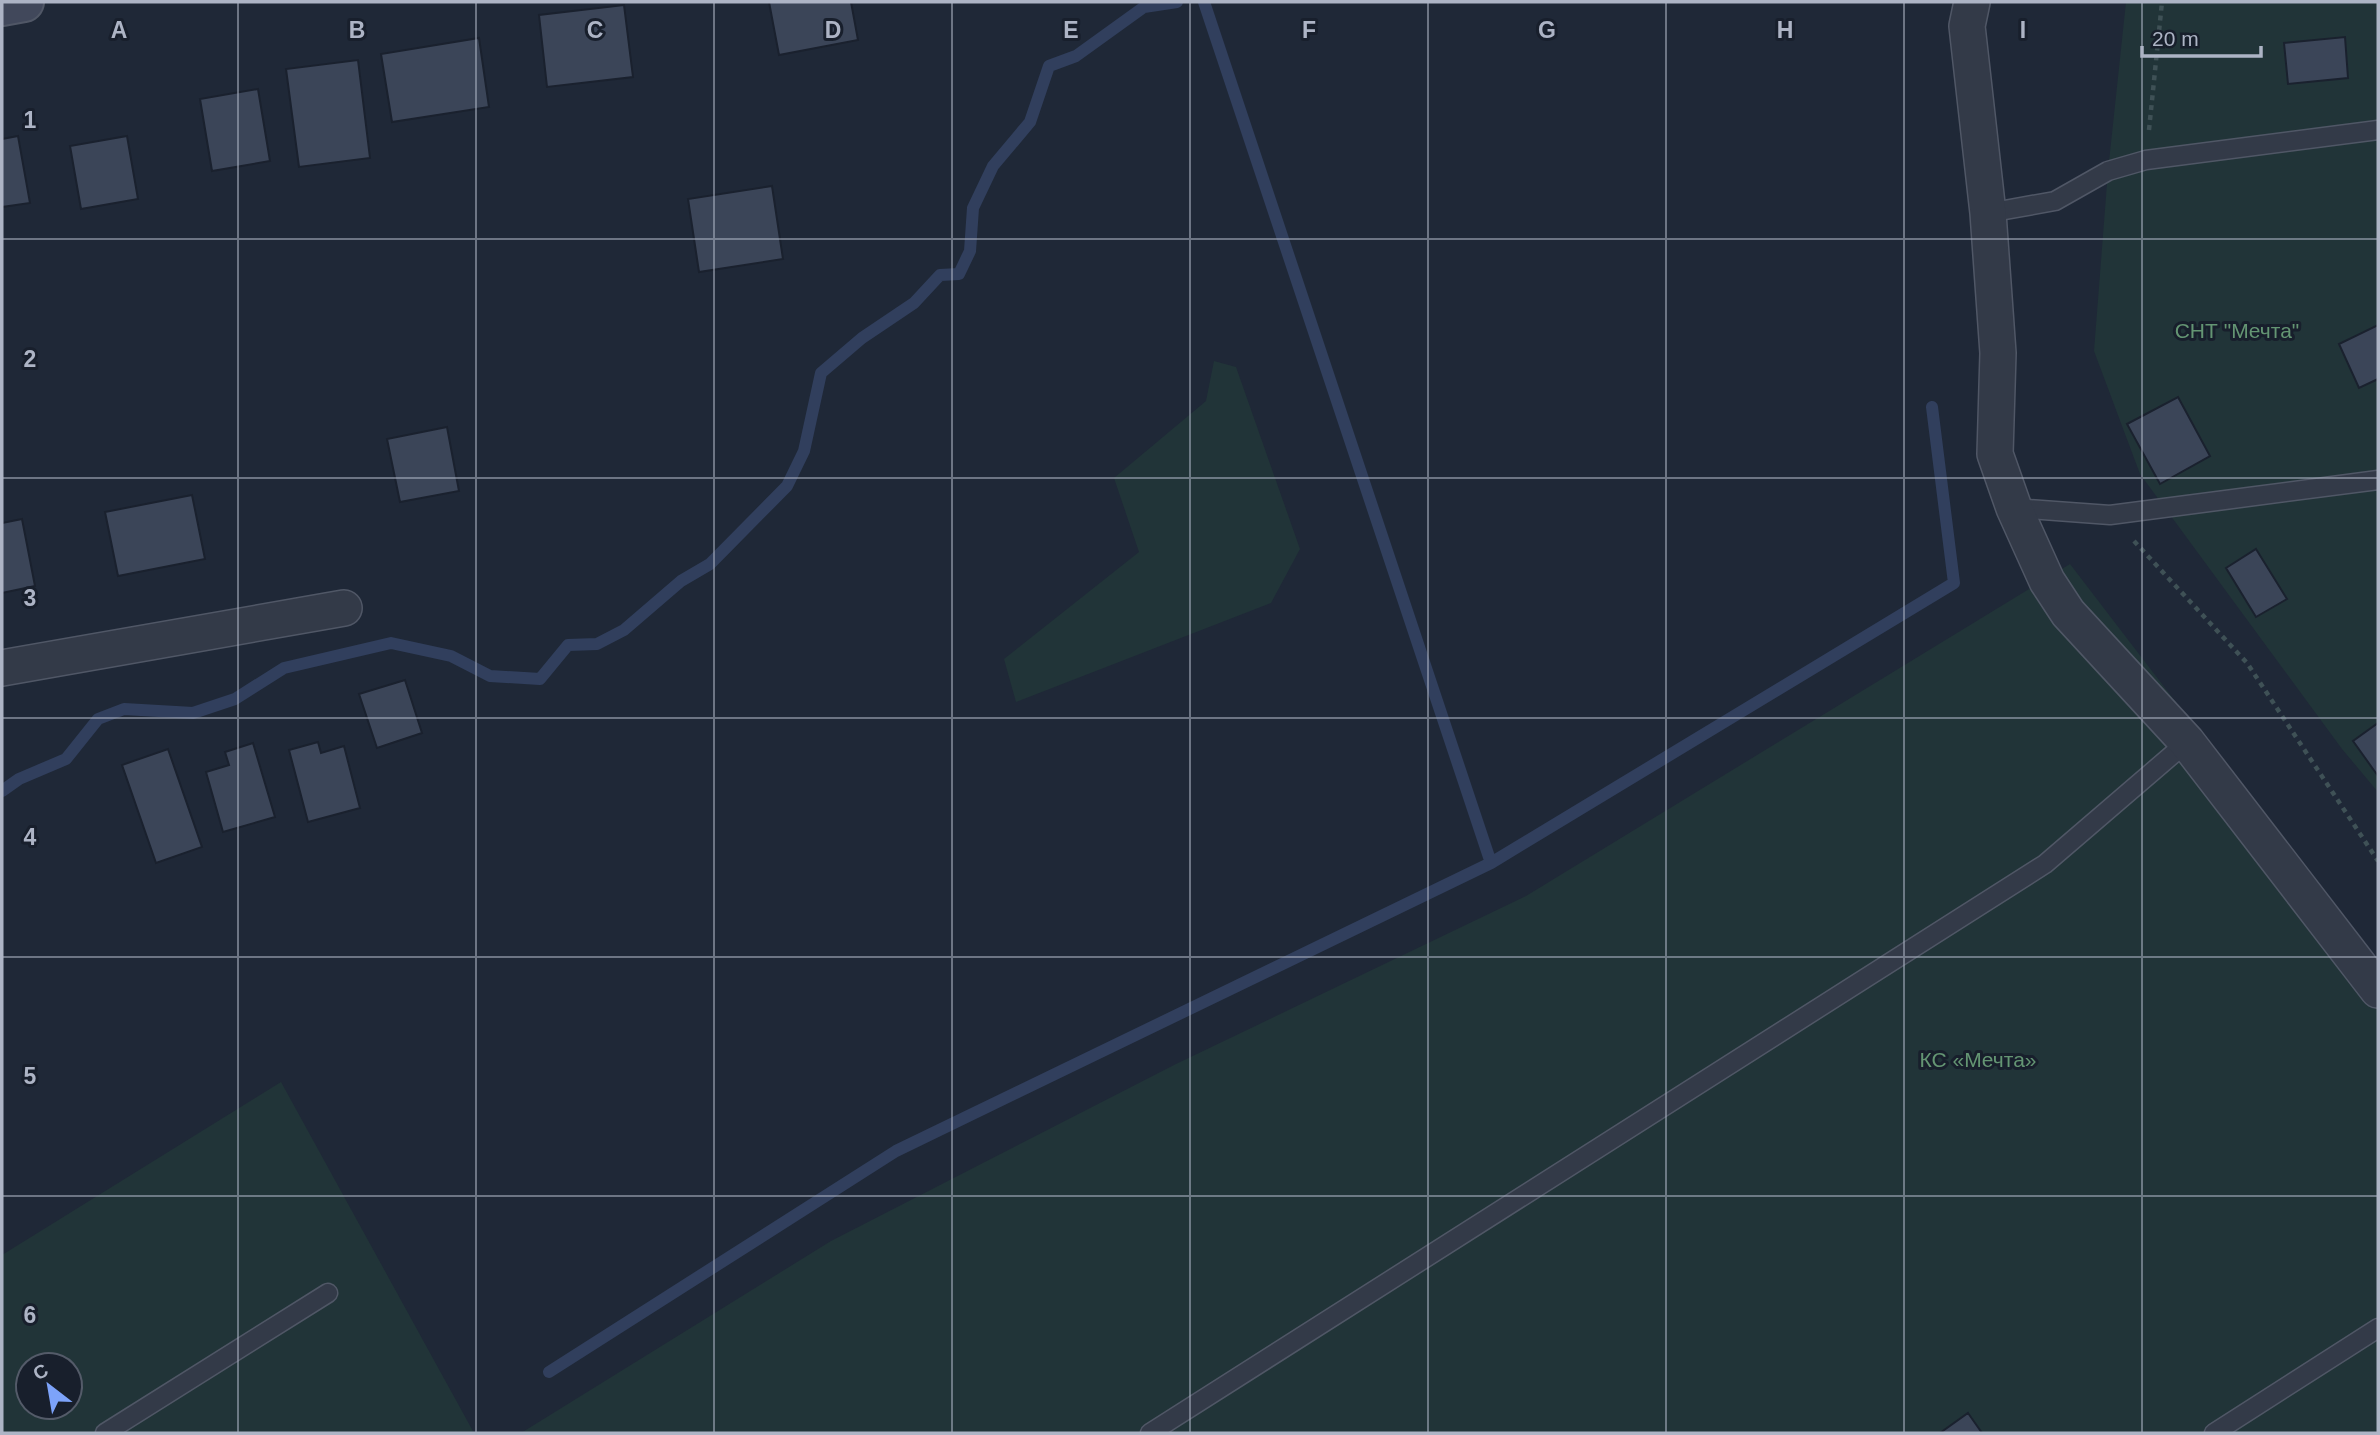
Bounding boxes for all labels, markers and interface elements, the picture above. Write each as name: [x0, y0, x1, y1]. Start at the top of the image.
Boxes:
scale bar: [2142, 14, 2261, 58]
text: A: [111, 17, 127, 43]
text: B: [349, 17, 365, 43]
text: C: [587, 17, 603, 43]
text: D: [825, 17, 841, 43]
text: E: [1063, 17, 1079, 43]
text: F: [1302, 17, 1316, 43]
text: G: [1538, 17, 1556, 43]
text: H: [1777, 17, 1793, 43]
text: I: [2020, 17, 2026, 43]
text: 20 m: [2152, 27, 2199, 50]
text: 1: [24, 107, 37, 133]
park label: СНТ "Мечта": [2175, 319, 2299, 342]
text: 2: [24, 346, 36, 372]
text: 3: [24, 585, 36, 611]
text: 4: [24, 824, 37, 850]
park label: КС «Мечта»: [1919, 1048, 2037, 1071]
text: 5: [24, 1063, 37, 1089]
text: 6: [24, 1302, 36, 1328]
north arrow: [14, 1351, 84, 1421]
text: С: [29, 1359, 52, 1384]

